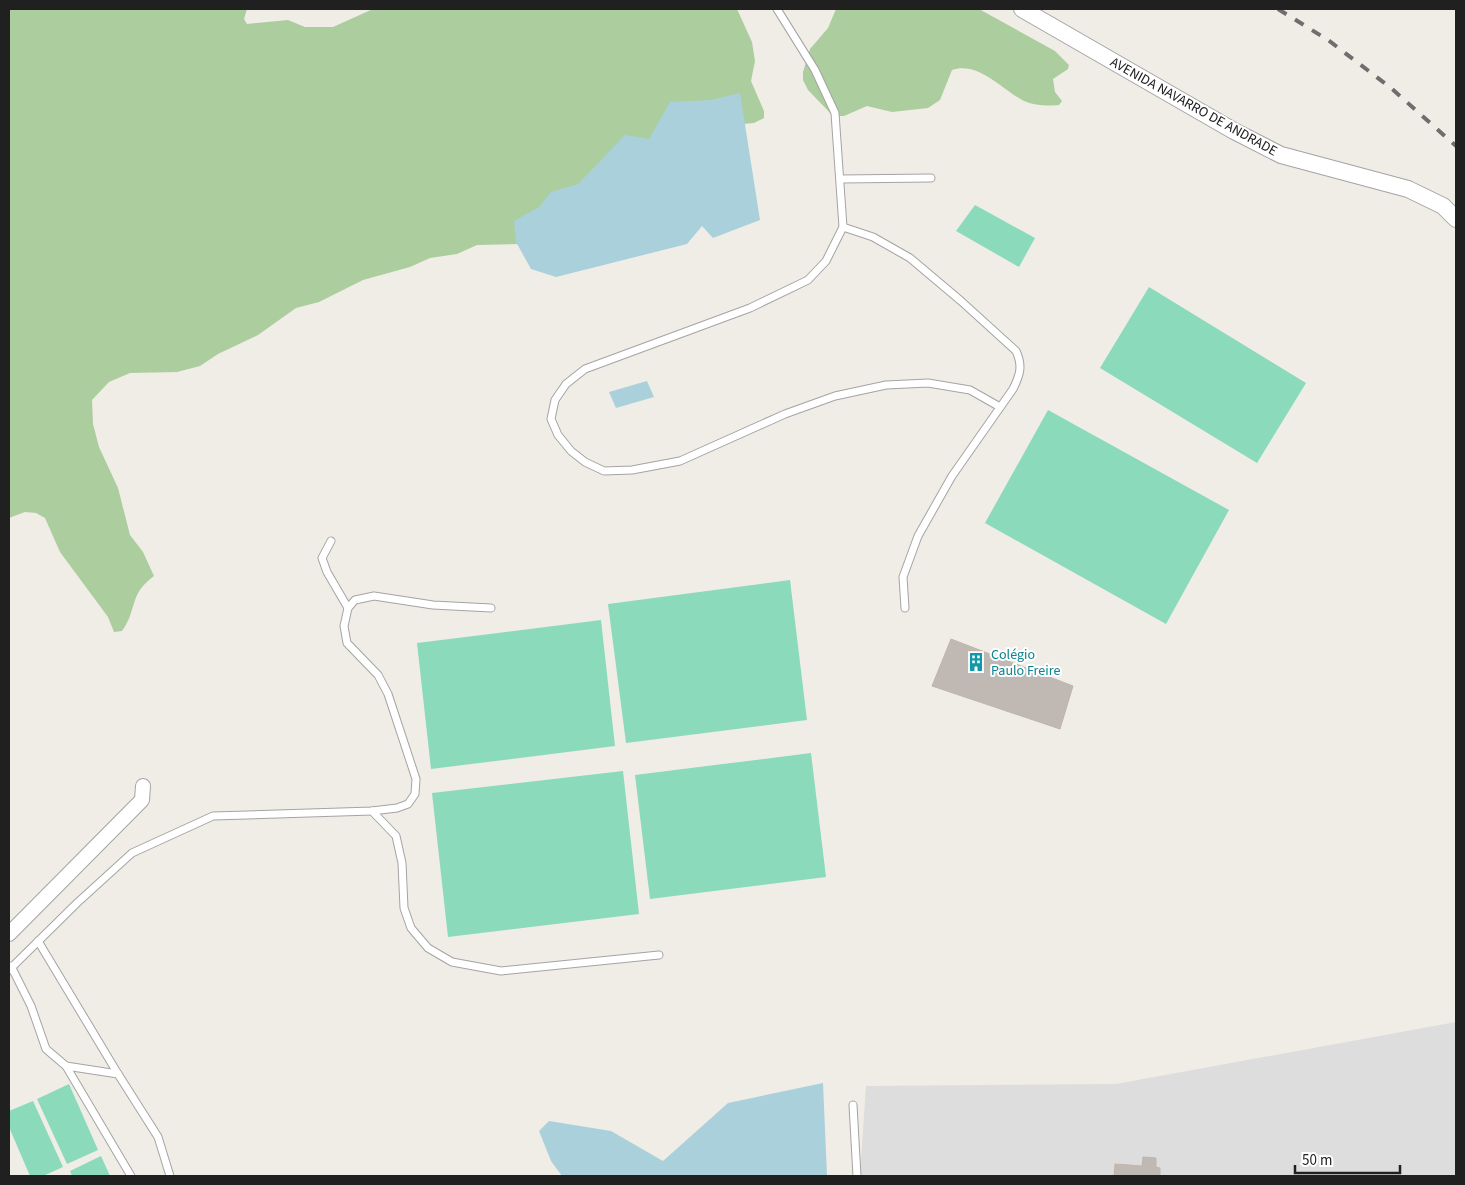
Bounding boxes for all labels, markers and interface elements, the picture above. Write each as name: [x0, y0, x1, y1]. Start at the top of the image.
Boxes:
street label: AVENIDA NAVARRO DE ANDRADE: [1106, 52, 1281, 161]
place label: Colégio Paulo Freire: [991, 645, 1060, 681]
building icon: Colégio Paulo Freire: [965, 651, 987, 673]
scale bar: [1295, 1142, 1400, 1174]
text: 50 m: [1302, 1150, 1332, 1171]

